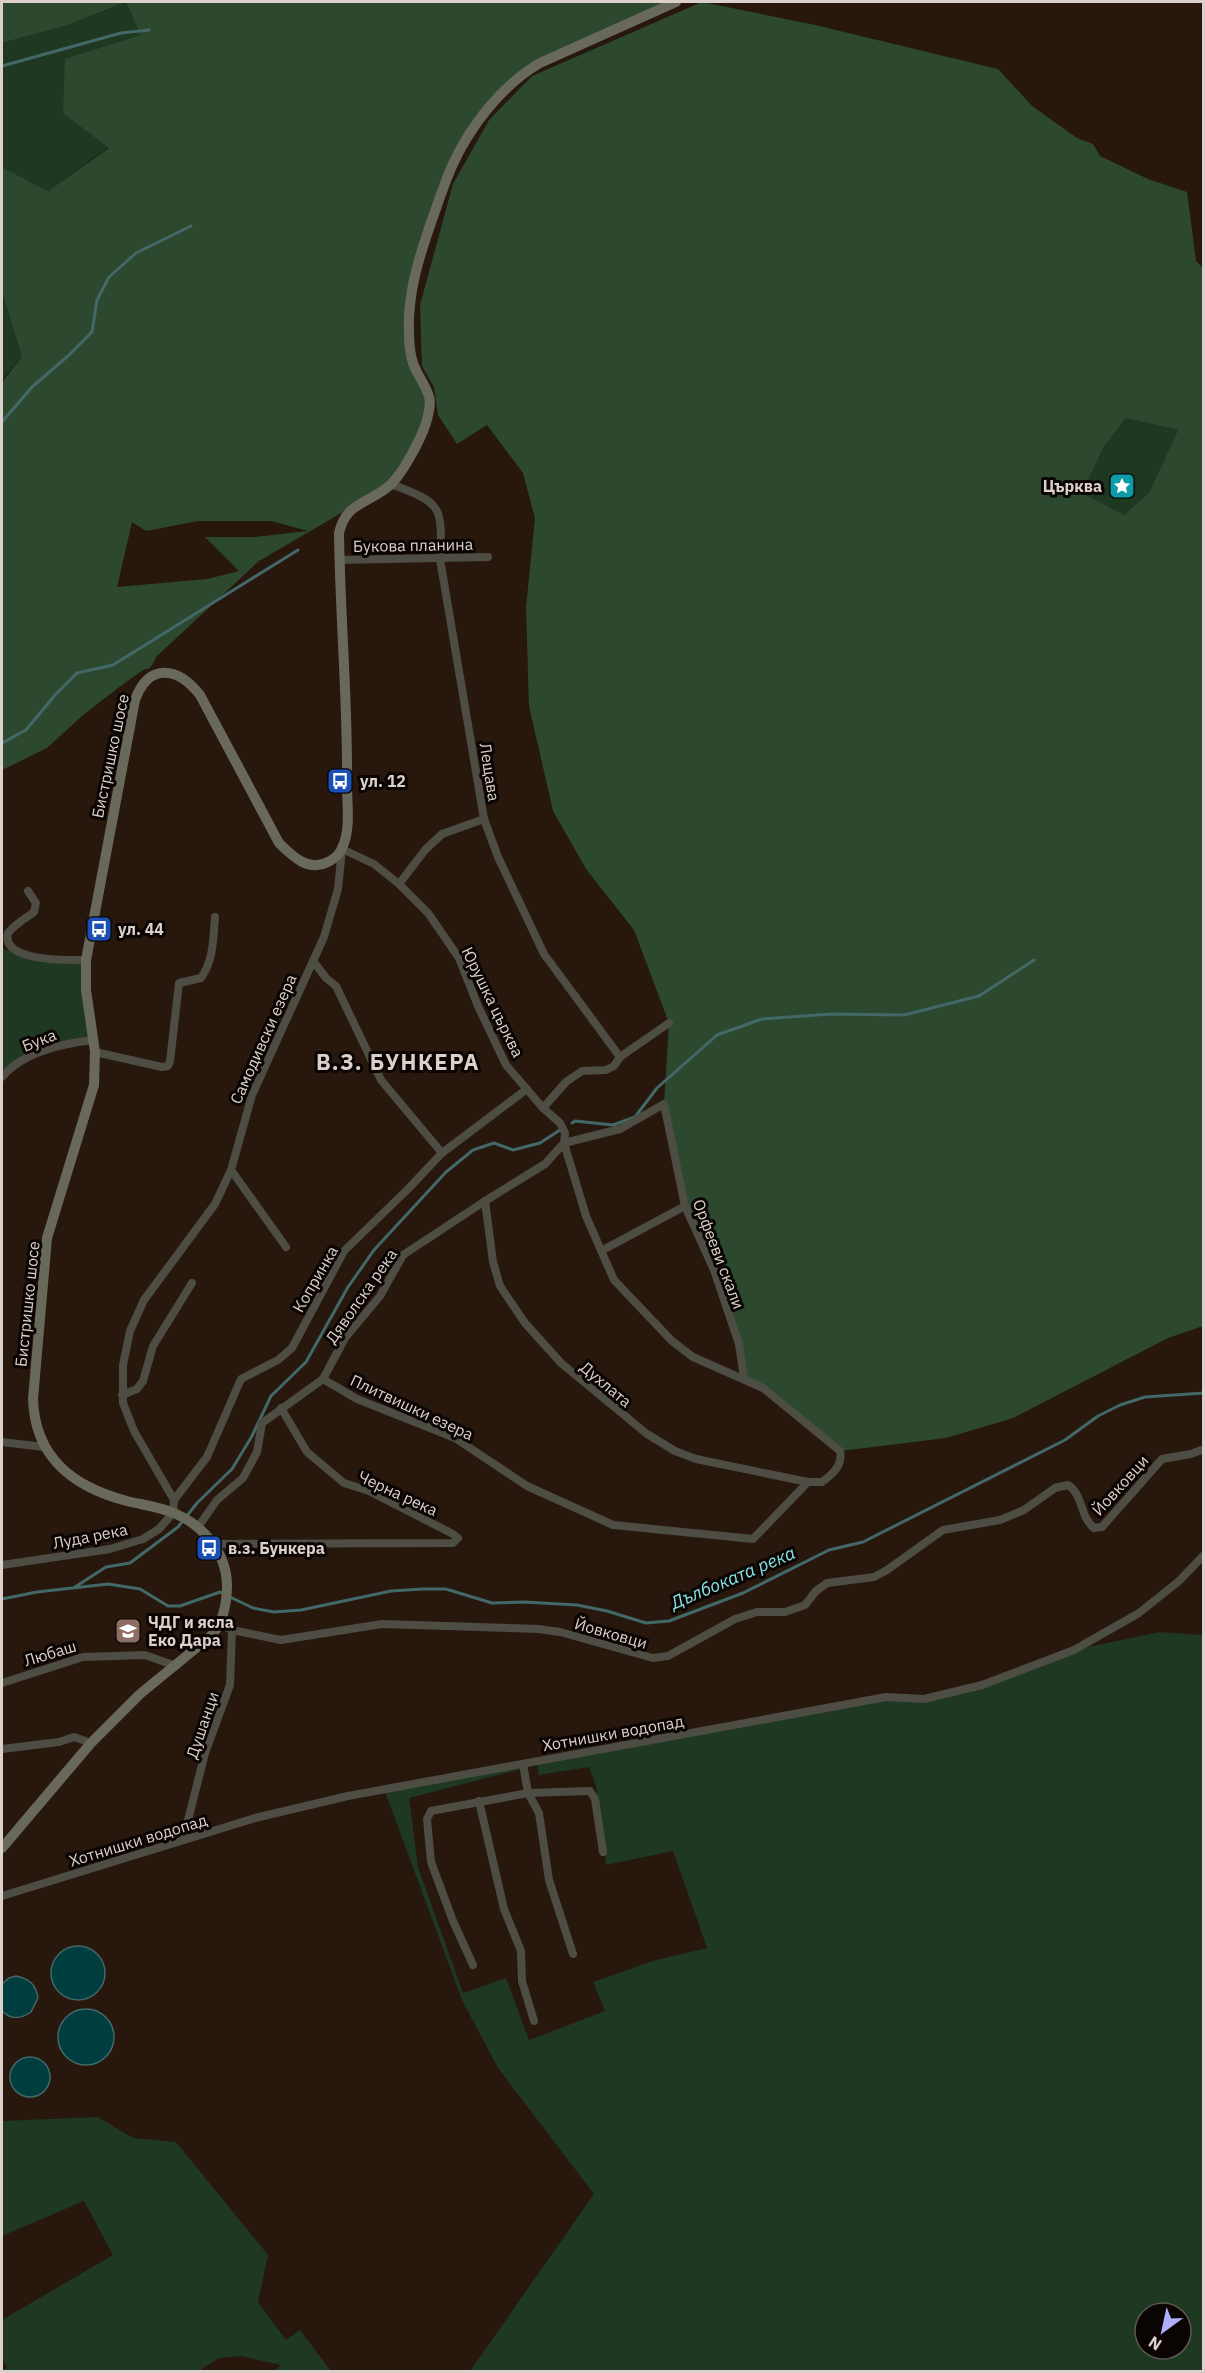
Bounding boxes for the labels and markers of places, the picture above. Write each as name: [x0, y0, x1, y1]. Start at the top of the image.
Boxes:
place icon: Църква: [1107, 471, 1137, 501]
place label: Църква: [1043, 476, 1102, 496]
bus stop icon: ул. 12: [325, 766, 355, 796]
place label: ул. 12: [360, 771, 406, 791]
bus stop icon: ул. 44: [84, 914, 114, 944]
place label: ул. 44: [118, 919, 164, 939]
bus stop icon: в.з. Бункера: [194, 1533, 224, 1563]
place label: в.з. Бункера: [228, 1538, 325, 1558]
place label: ЧДГ и ясла Еко Дара: [148, 1612, 234, 1650]
school or university icon: ЧДГ и ясла Еко Дара: [113, 1616, 143, 1646]

